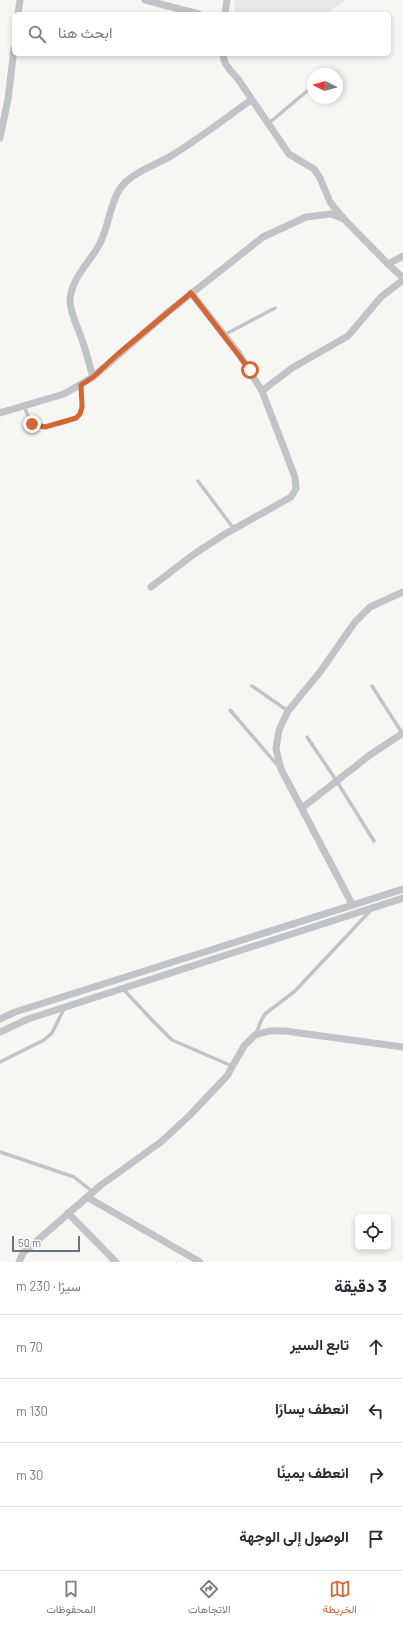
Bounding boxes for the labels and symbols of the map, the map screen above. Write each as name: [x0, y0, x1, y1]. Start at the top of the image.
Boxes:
north arrow: [307, 68, 343, 104]
route start: [241, 361, 259, 379]
route end: [23, 415, 41, 433]
scale bar: [12, 1234, 80, 1253]

